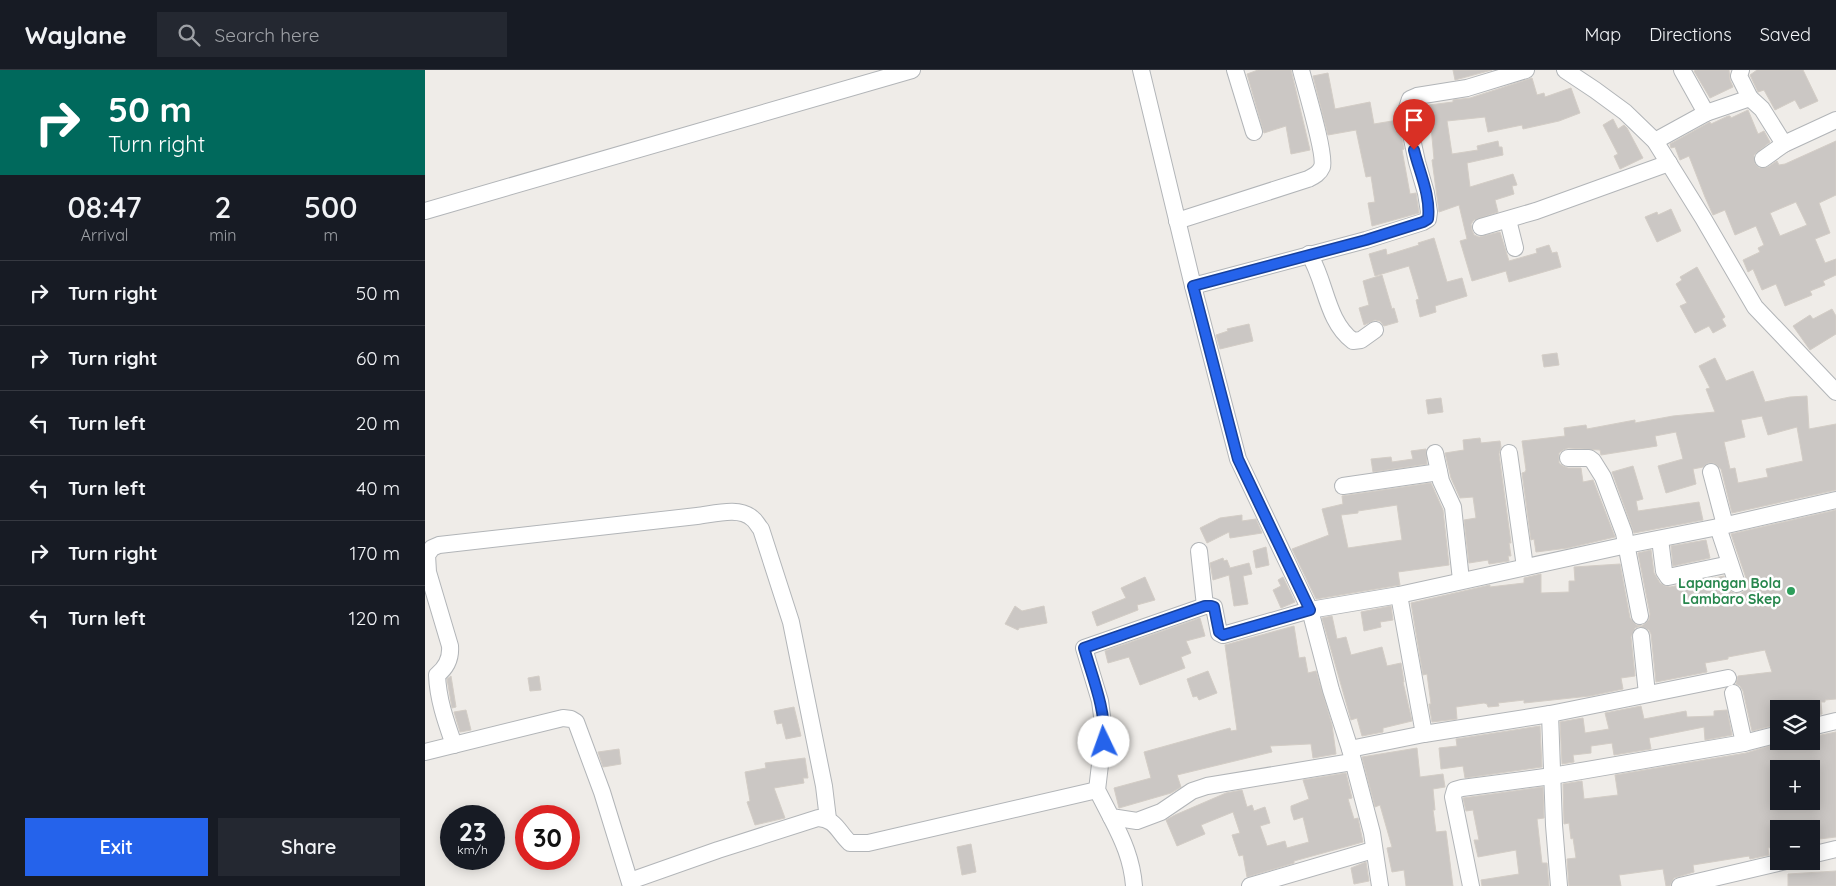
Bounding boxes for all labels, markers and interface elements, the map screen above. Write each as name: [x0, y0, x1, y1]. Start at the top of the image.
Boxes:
search box: [157, 12, 507, 57]
text: Waylane: [25, 20, 127, 50]
icon: search: [175, 21, 203, 49]
text: Search here: [215, 23, 319, 47]
text: Map: [1584, 23, 1621, 46]
text: Directions: [1649, 23, 1732, 46]
text: Saved: [1760, 23, 1811, 46]
text: 50 m: [108, 87, 192, 131]
icon: right: [25, 90, 90, 155]
pin: [1393, 99, 1435, 150]
icon: arrive: [1400, 106, 1428, 134]
text: Turn right: [108, 130, 205, 158]
text: 08:47: [68, 188, 142, 226]
text: 2: [214, 188, 231, 226]
text: 500: [304, 188, 357, 226]
text: Arrival: [81, 225, 129, 245]
text: min: [209, 225, 236, 245]
text: m: [323, 225, 338, 245]
icon: right: [25, 279, 53, 307]
text: Turn right: [68, 281, 157, 305]
text: 50 m: [356, 281, 400, 305]
icon: right: [25, 344, 53, 372]
text: Turn right: [68, 346, 157, 370]
text: 60 m: [356, 346, 400, 370]
icon: left: [25, 409, 53, 437]
text: Turn left: [68, 411, 146, 435]
text: 20 m: [356, 411, 400, 435]
icon: left: [25, 474, 53, 502]
text: Turn left: [68, 476, 146, 500]
text: 40 m: [356, 476, 400, 500]
icon: right: [25, 539, 53, 567]
text: Turn right: [68, 541, 157, 565]
text: 170 m: [349, 541, 400, 565]
place label: Lapangan Bola Lambaro Skep: [1678, 574, 1781, 608]
marker: Lapangan Bola Lambaro Skep: [1785, 585, 1797, 597]
icon: left: [25, 604, 53, 632]
text: Turn left: [68, 606, 146, 630]
text: 120 m: [349, 606, 400, 630]
map controls: [1770, 700, 1820, 870]
button: layers: [1770, 700, 1820, 750]
position arrow: [1077, 715, 1129, 767]
button: +: [1770, 760, 1820, 810]
speed limit sign: 30: [515, 805, 580, 870]
text: 23: [459, 816, 486, 847]
button: Exit: [25, 818, 208, 876]
button: Share: [218, 818, 400, 876]
button: −: [1770, 820, 1820, 870]
text: km/h: [457, 842, 488, 857]

